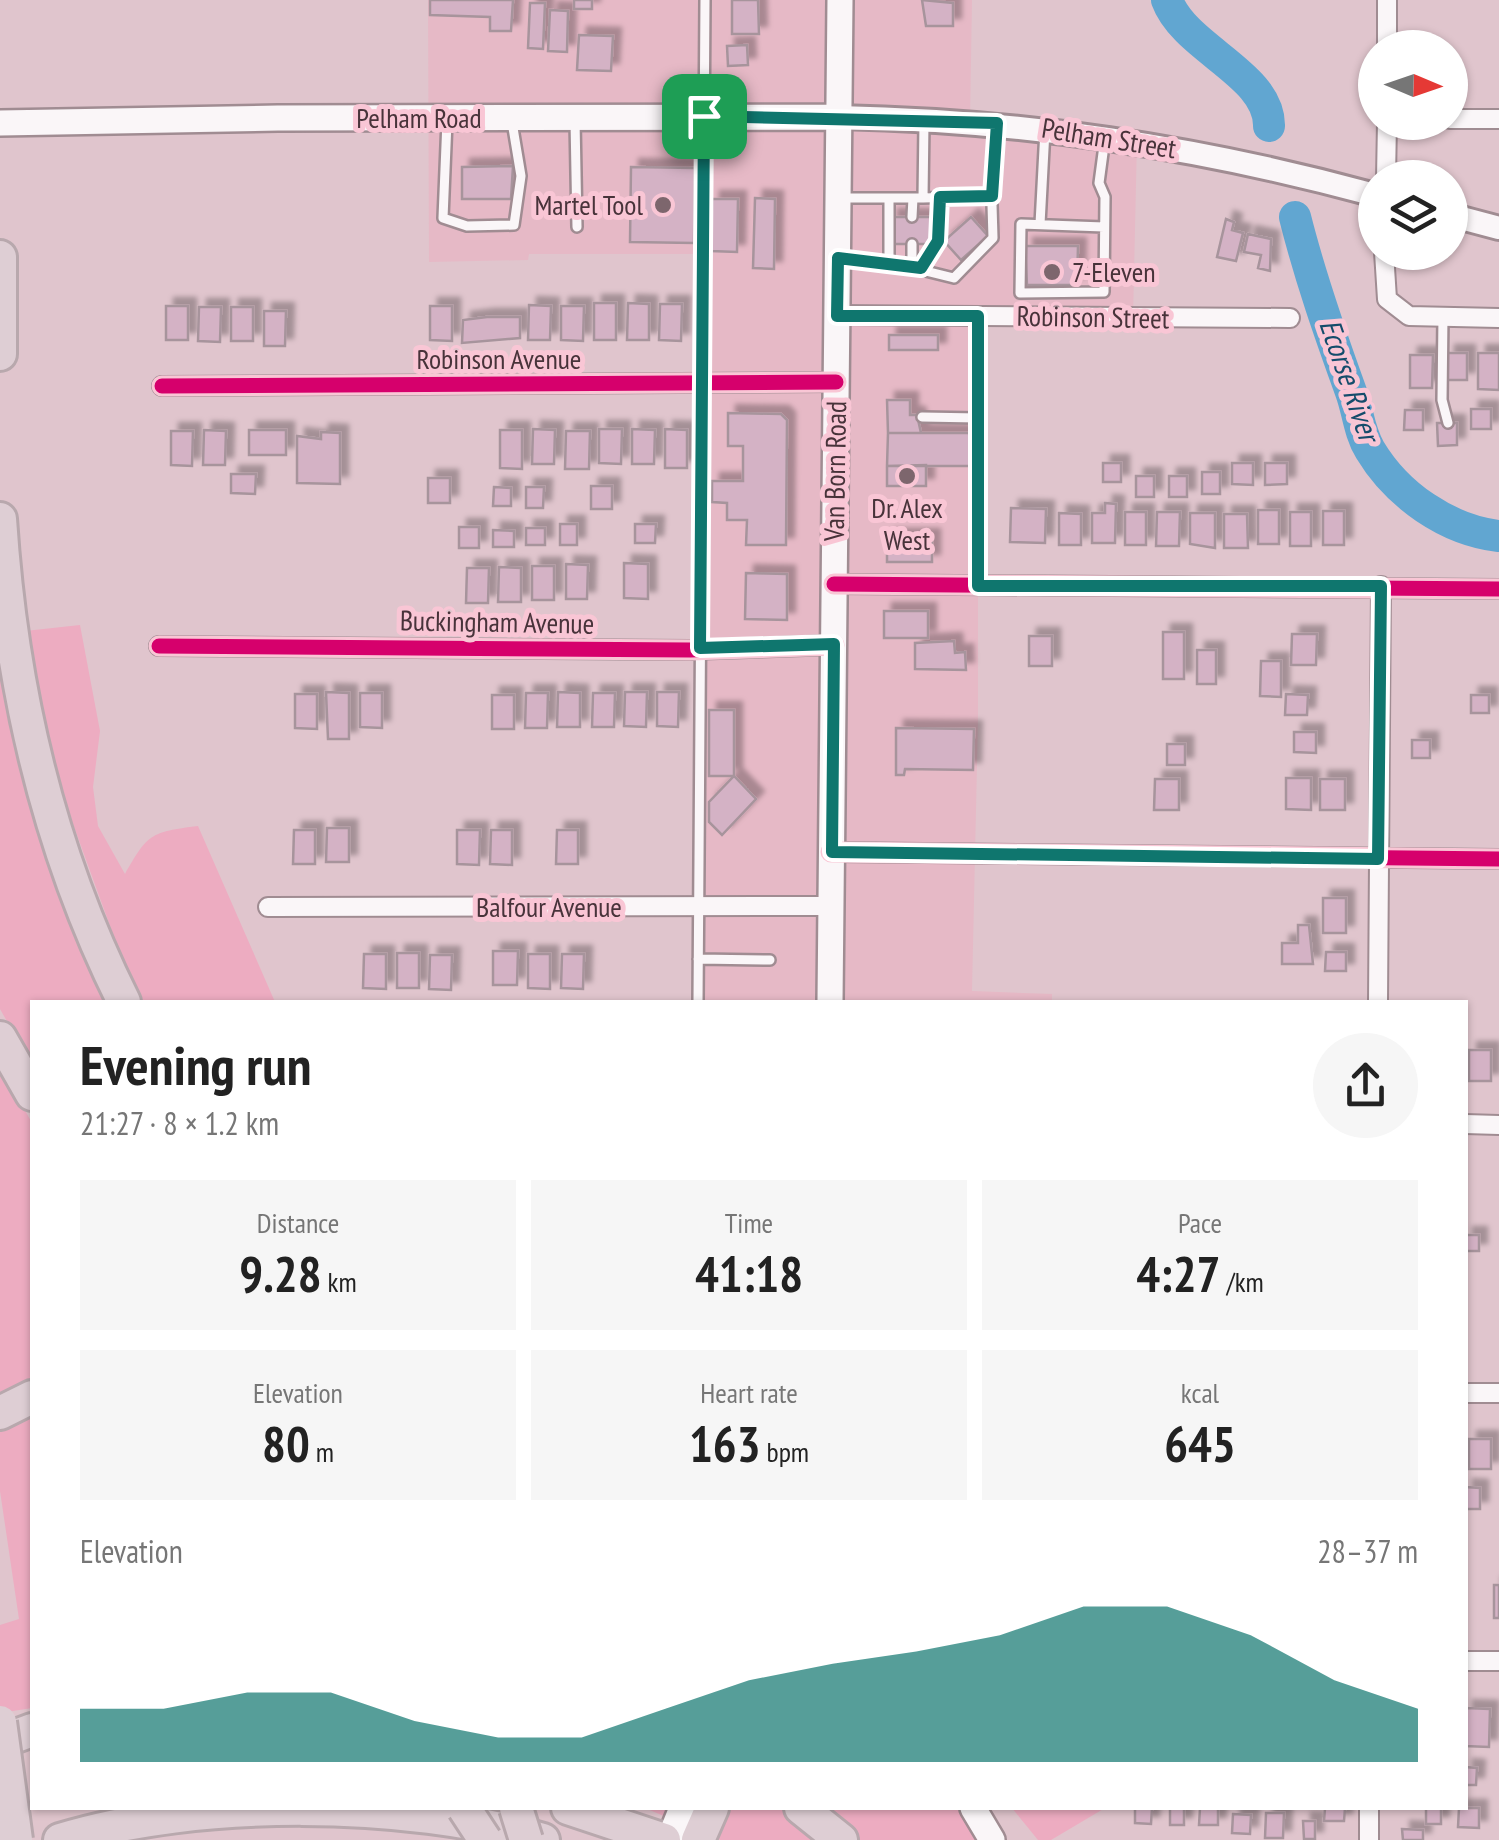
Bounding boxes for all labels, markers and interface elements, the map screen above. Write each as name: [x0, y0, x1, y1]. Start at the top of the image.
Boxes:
north arrow: [1358, 30, 1468, 140]
map controls: [1358, 30, 1468, 270]
pin: [662, 74, 747, 159]
icon: arrive: [677, 89, 732, 144]
street label: Pelham Road: [356, 99, 482, 136]
street label: Pelham Street: [1039, 109, 1179, 166]
button: layers: [1358, 160, 1468, 270]
place label: Martel Tool: [534, 186, 643, 223]
marker: Martel Tool: [652, 194, 674, 216]
place label: 7-Eleven: [1072, 253, 1156, 290]
marker: 7-Eleven: [1041, 261, 1063, 283]
street label: Robinson Street: [1016, 297, 1170, 336]
water label: Ecorse River: [1311, 313, 1391, 449]
street label: Robinson Avenue: [417, 340, 581, 377]
street label: Van Born Road: [815, 401, 854, 542]
marker: Dr. Alex West: [896, 465, 918, 487]
place label: Dr. Alex West: [871, 489, 943, 558]
street label: Buckingham Avenue: [400, 601, 595, 642]
street label: Balfour Avenue: [476, 888, 622, 925]
text: Evening run: [80, 1029, 312, 1100]
button: share: [1313, 1033, 1418, 1138]
text: 21:27 · 8 × 1.2 km: [80, 1102, 279, 1144]
text: Distance: [257, 1204, 339, 1241]
text: Time: [725, 1204, 773, 1241]
text: Pace: [1178, 1204, 1222, 1241]
text: 9.28: [239, 1241, 322, 1306]
text: 41:18: [695, 1241, 803, 1306]
text: 4:27: [1136, 1241, 1220, 1306]
text: km: [322, 1263, 357, 1300]
text: /km: [1220, 1263, 1264, 1300]
text: Elevation: [253, 1374, 343, 1411]
text: Heart rate: [700, 1374, 798, 1411]
text: kcal: [1181, 1374, 1219, 1411]
text: 80: [262, 1411, 310, 1476]
text: 163: [689, 1411, 761, 1476]
text: 645: [1164, 1411, 1236, 1476]
text: m: [310, 1433, 334, 1470]
text: bpm: [761, 1433, 809, 1470]
text: Elevation: [80, 1530, 183, 1572]
text: 28–37 m: [1317, 1530, 1418, 1572]

